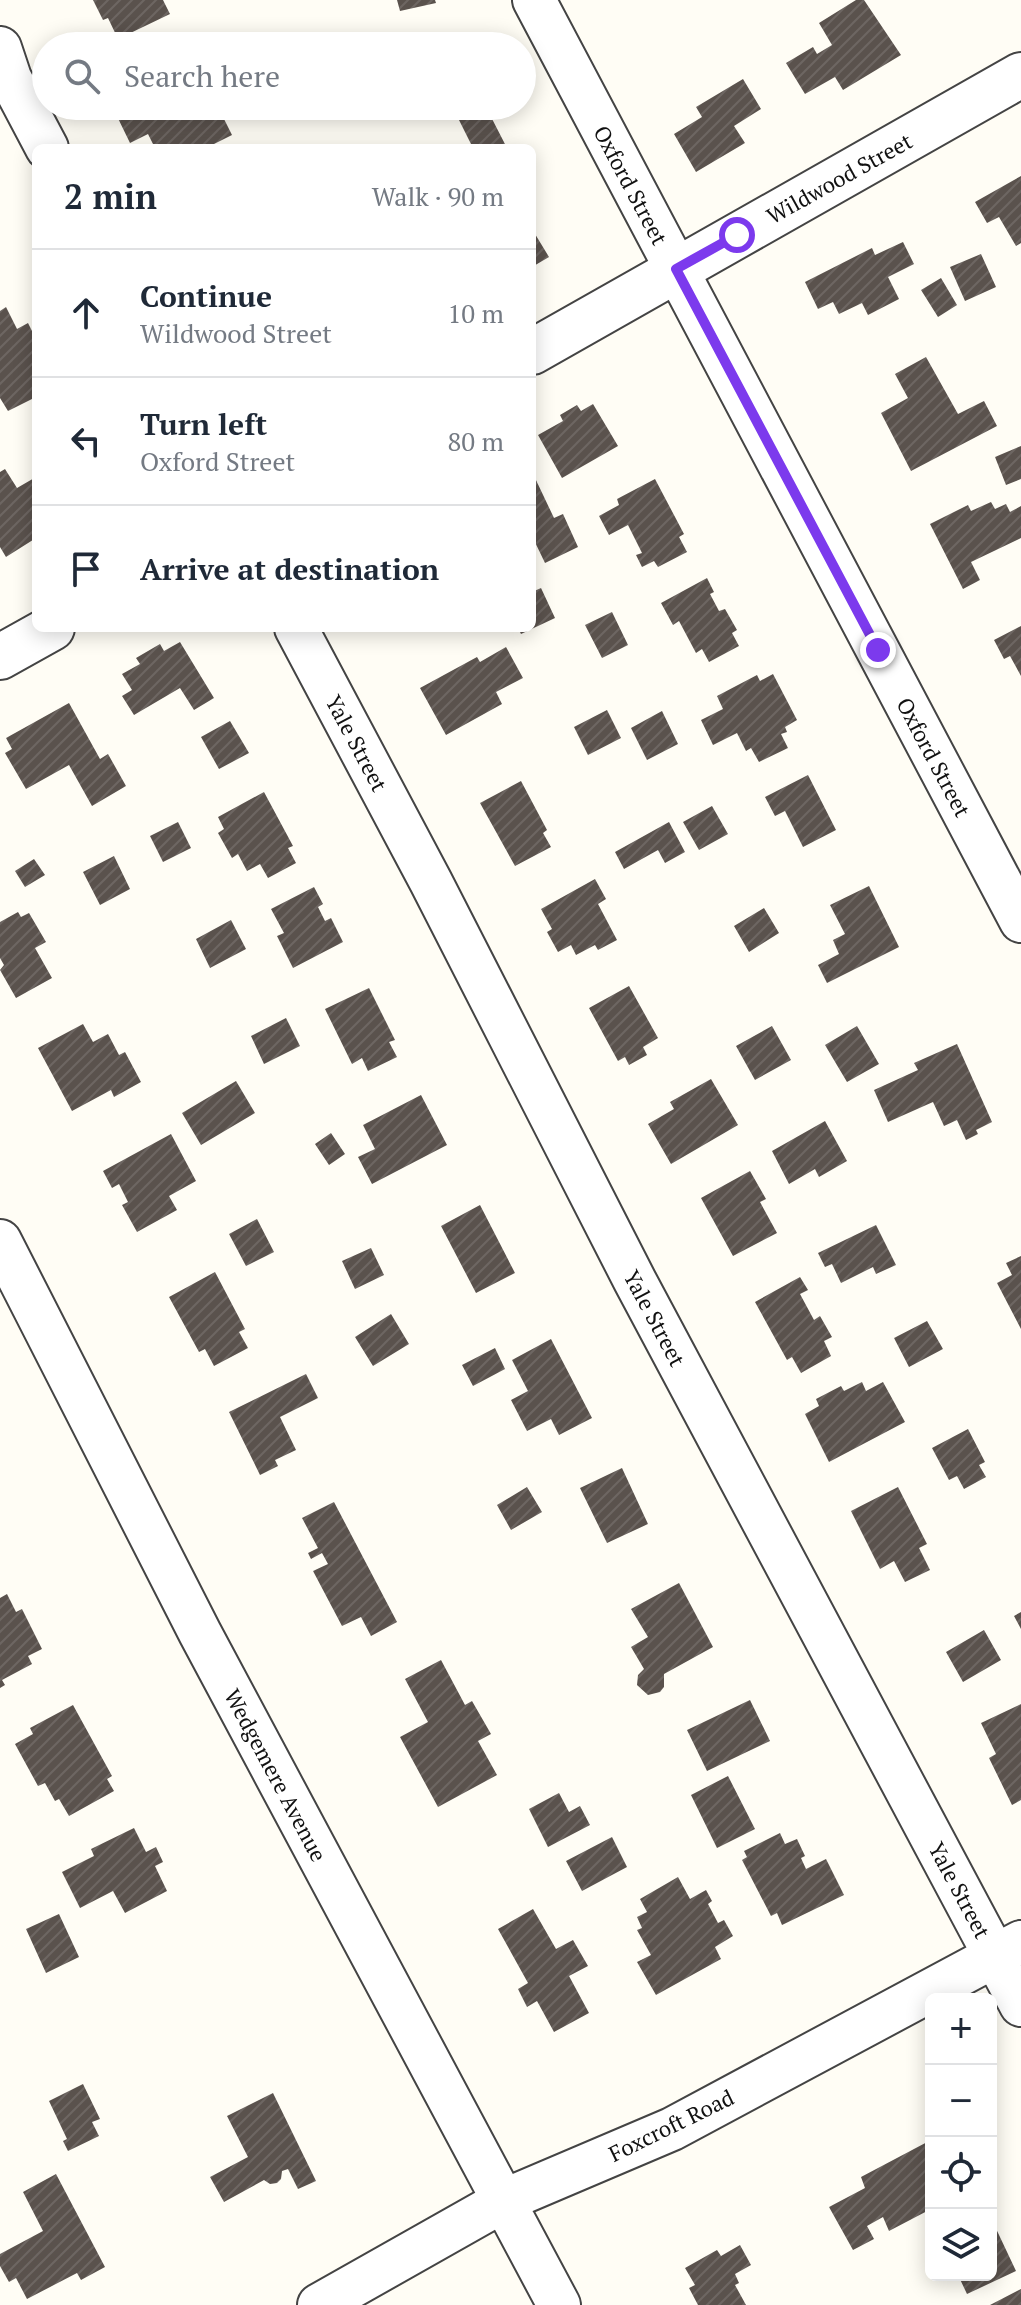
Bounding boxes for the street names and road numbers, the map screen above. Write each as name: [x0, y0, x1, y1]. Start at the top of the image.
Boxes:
street label: Oxford Street: [587, 120, 675, 250]
street label: Wildwood Street: [761, 126, 917, 230]
street label: Yale Street: [319, 690, 395, 796]
street label: Oxford Street: [890, 692, 978, 822]
street label: Yale Street: [617, 1265, 693, 1371]
street label: Wedgemere Avenue: [218, 1684, 334, 1866]
street label: Yale Street: [922, 1837, 998, 1943]
street label: Foxcroft Road: [604, 2082, 738, 2168]

